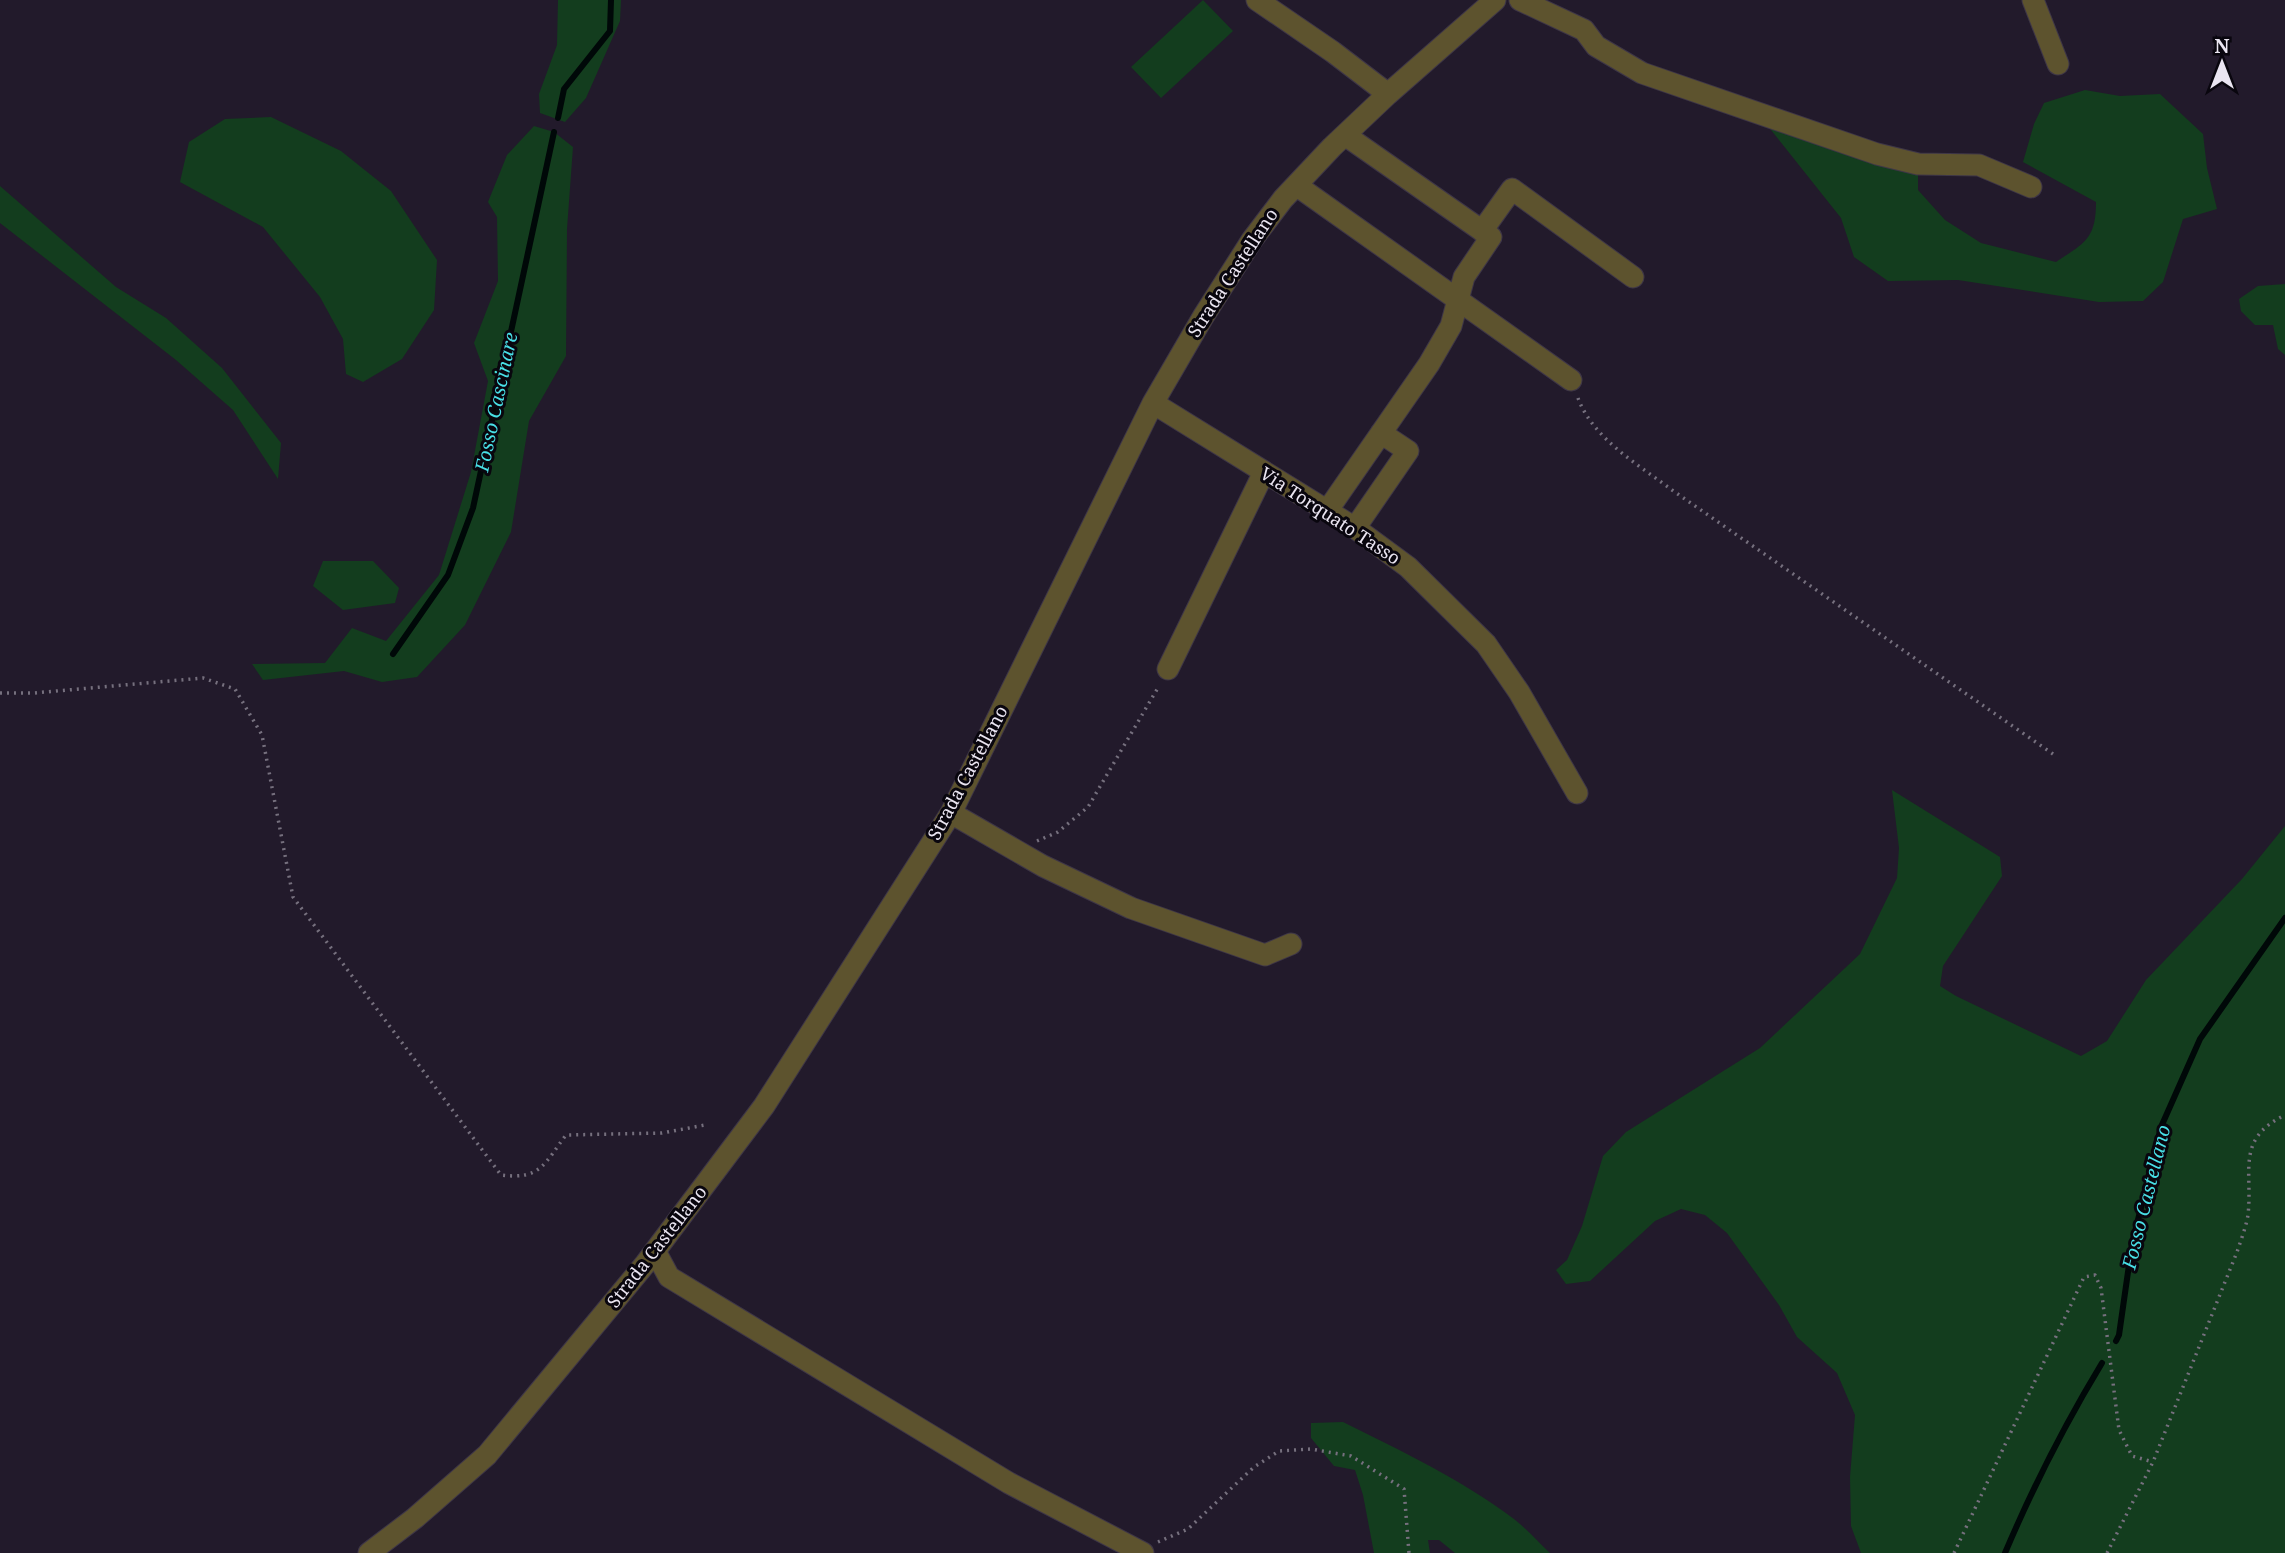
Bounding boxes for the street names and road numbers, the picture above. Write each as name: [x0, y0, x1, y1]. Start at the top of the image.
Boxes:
street label: Strada Castellano: [1182, 204, 1283, 341]
street label: Via Torquato Tasso: [1256, 461, 1405, 570]
street label: Strada Castellano: [922, 701, 1013, 844]
street label: Strada Castellano: [601, 1180, 711, 1312]

